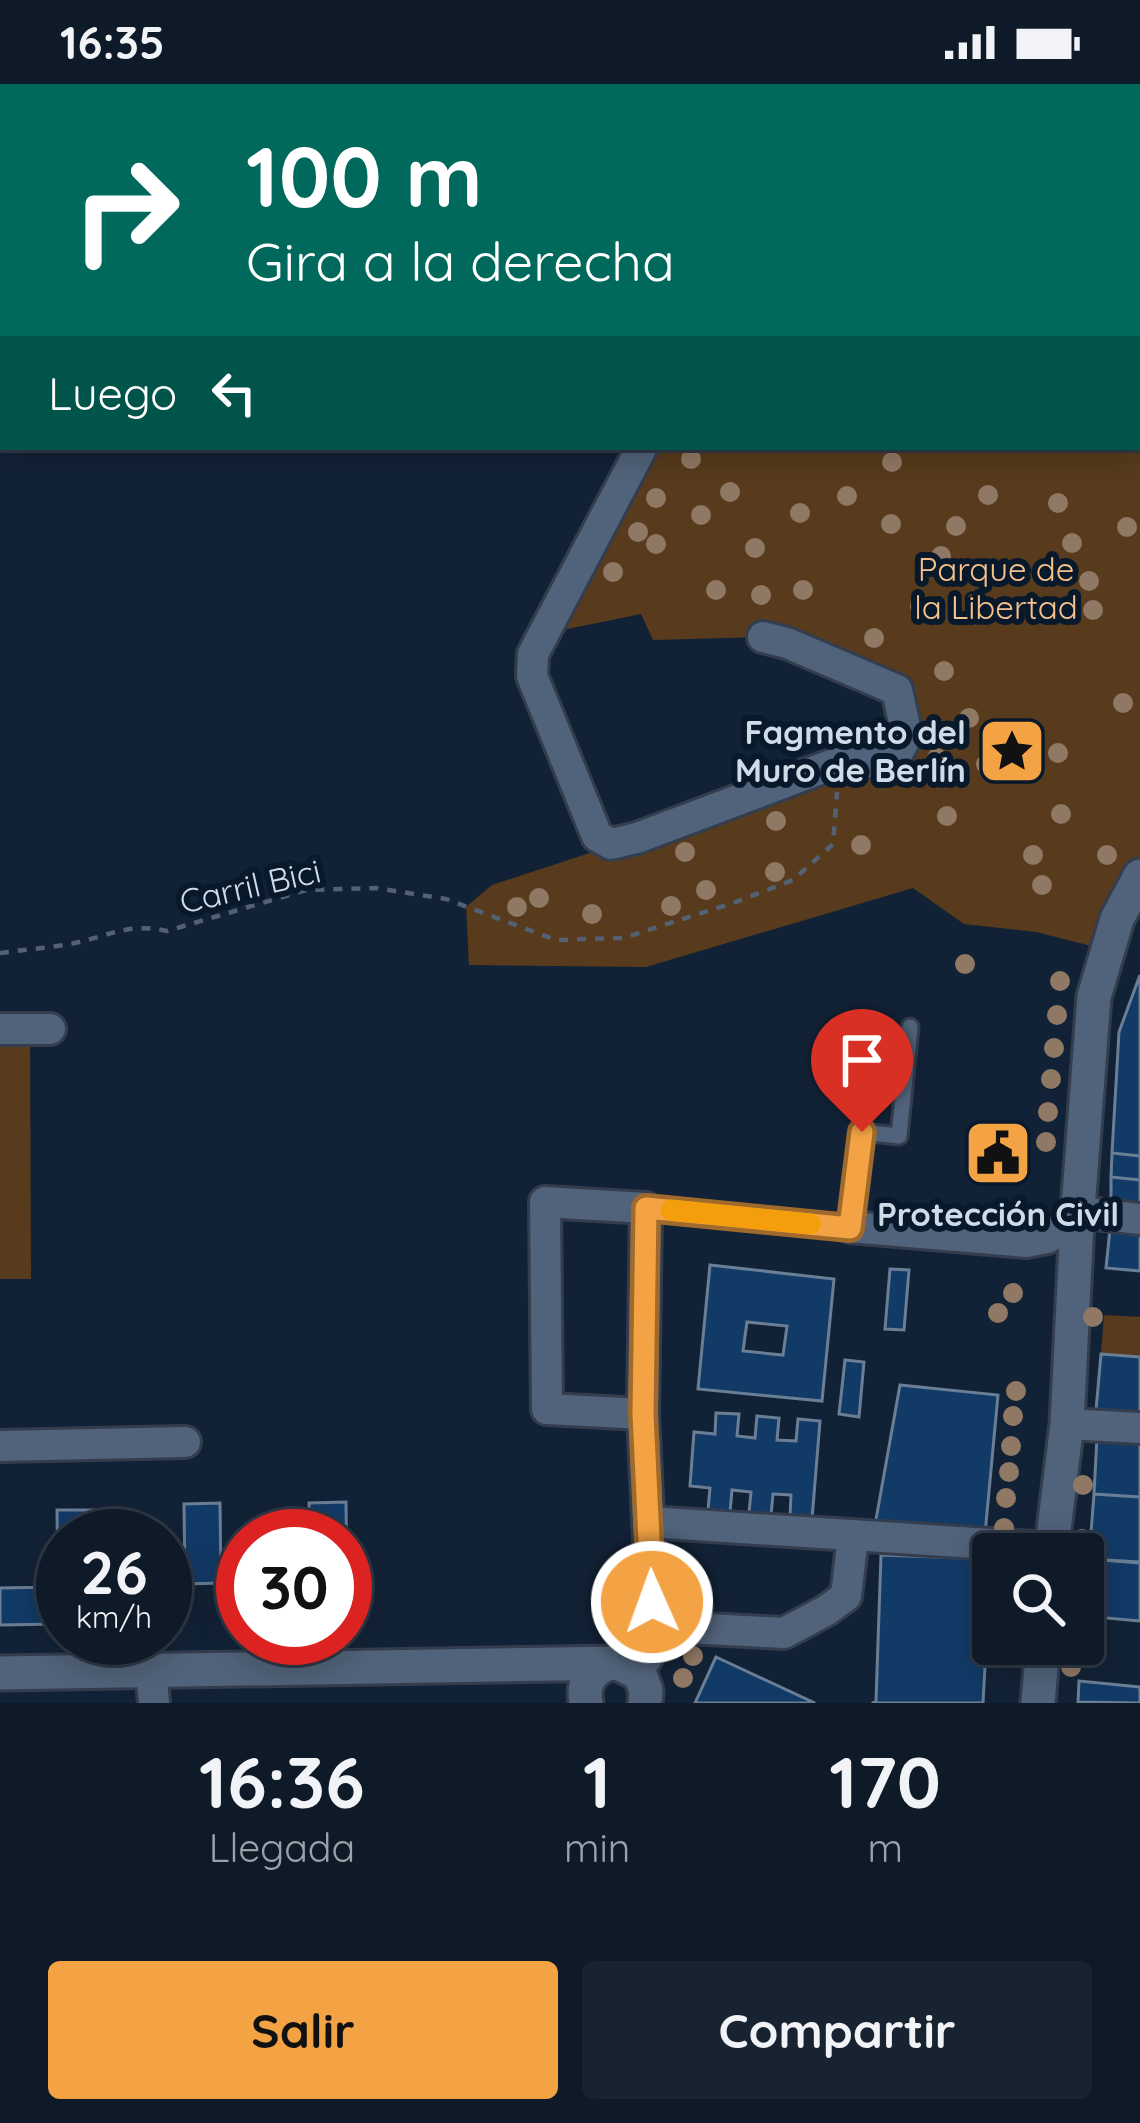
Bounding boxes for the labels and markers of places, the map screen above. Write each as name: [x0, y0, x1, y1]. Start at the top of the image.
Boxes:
place label: Fagmento del Muro de Berlín: [735, 711, 966, 790]
place icon: Fagmento del Muro de Berlín: [977, 716, 1047, 786]
pin: [811, 1009, 913, 1132]
public building icon: Protección Civil: [963, 1118, 1033, 1188]
place label: Protección Civil: [877, 1193, 1119, 1234]

